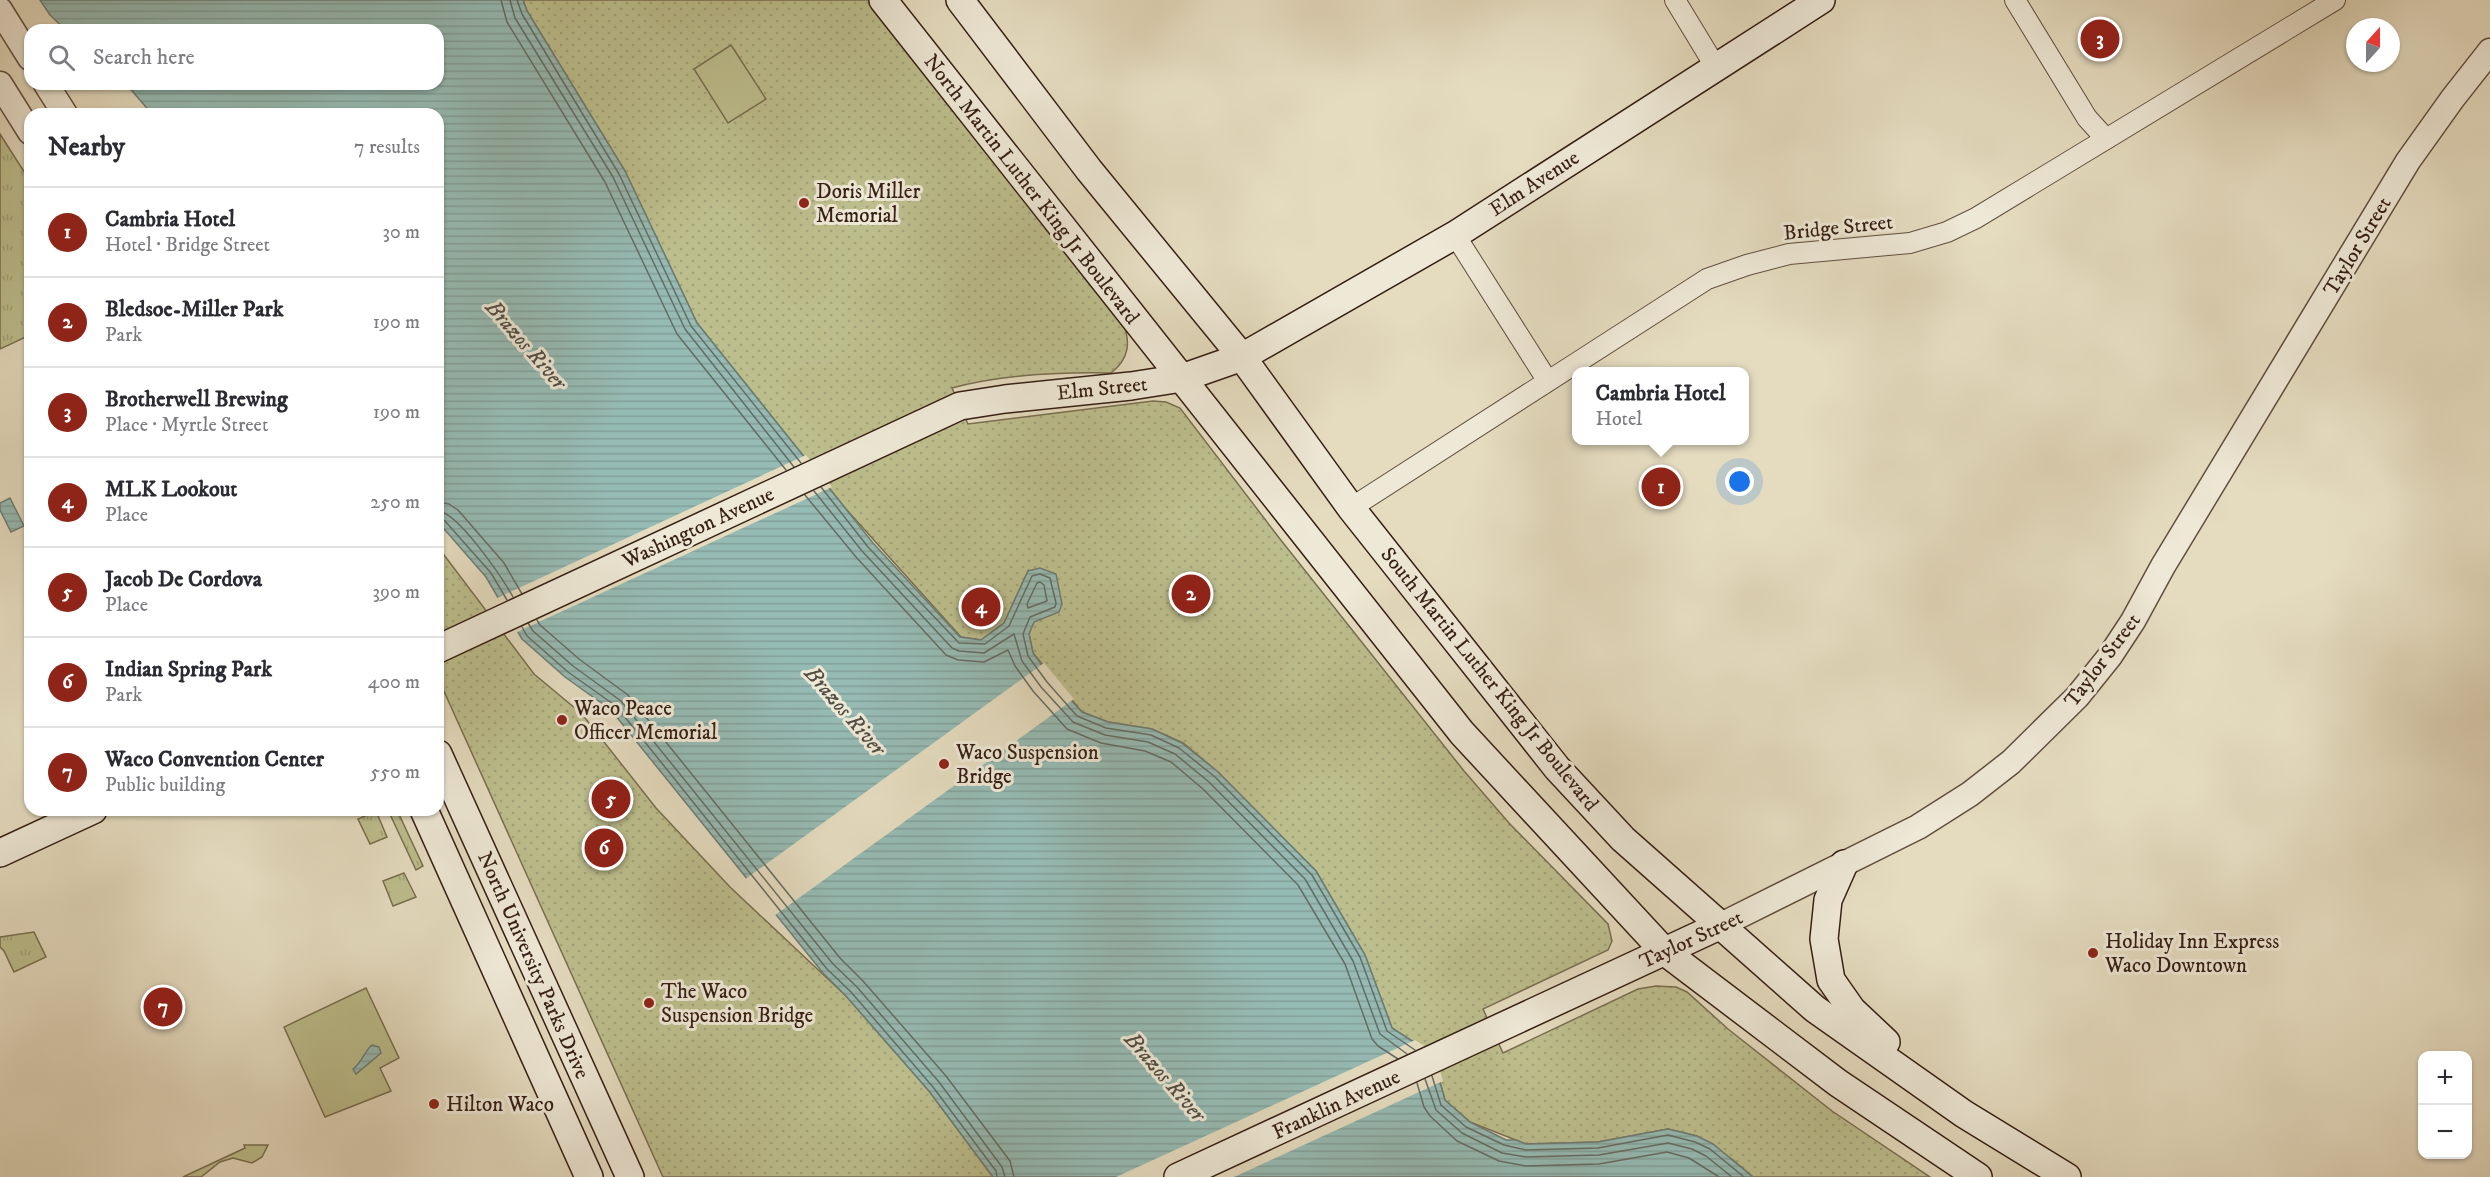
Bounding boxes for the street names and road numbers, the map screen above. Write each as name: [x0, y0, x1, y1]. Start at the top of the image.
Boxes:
street label: North Martin Luther King Jr Boulevard: [918, 49, 1145, 330]
street label: Elm Avenue: [1485, 145, 1585, 223]
street label: Taylor Street: [2318, 192, 2398, 301]
street label: Bridge Street: [1782, 209, 1894, 247]
street label: Elm Street: [1055, 371, 1149, 407]
street label: Washington Avenue: [617, 481, 779, 575]
street label: South Martin Luther King Jr Boulevard: [1375, 542, 1604, 817]
street label: Taylor Street: [2059, 608, 2147, 713]
street label: North University Parks Drive: [471, 848, 595, 1083]
street label: Taylor Street: [1636, 905, 1747, 975]
street label: Franklin Avenue: [1269, 1064, 1405, 1146]

